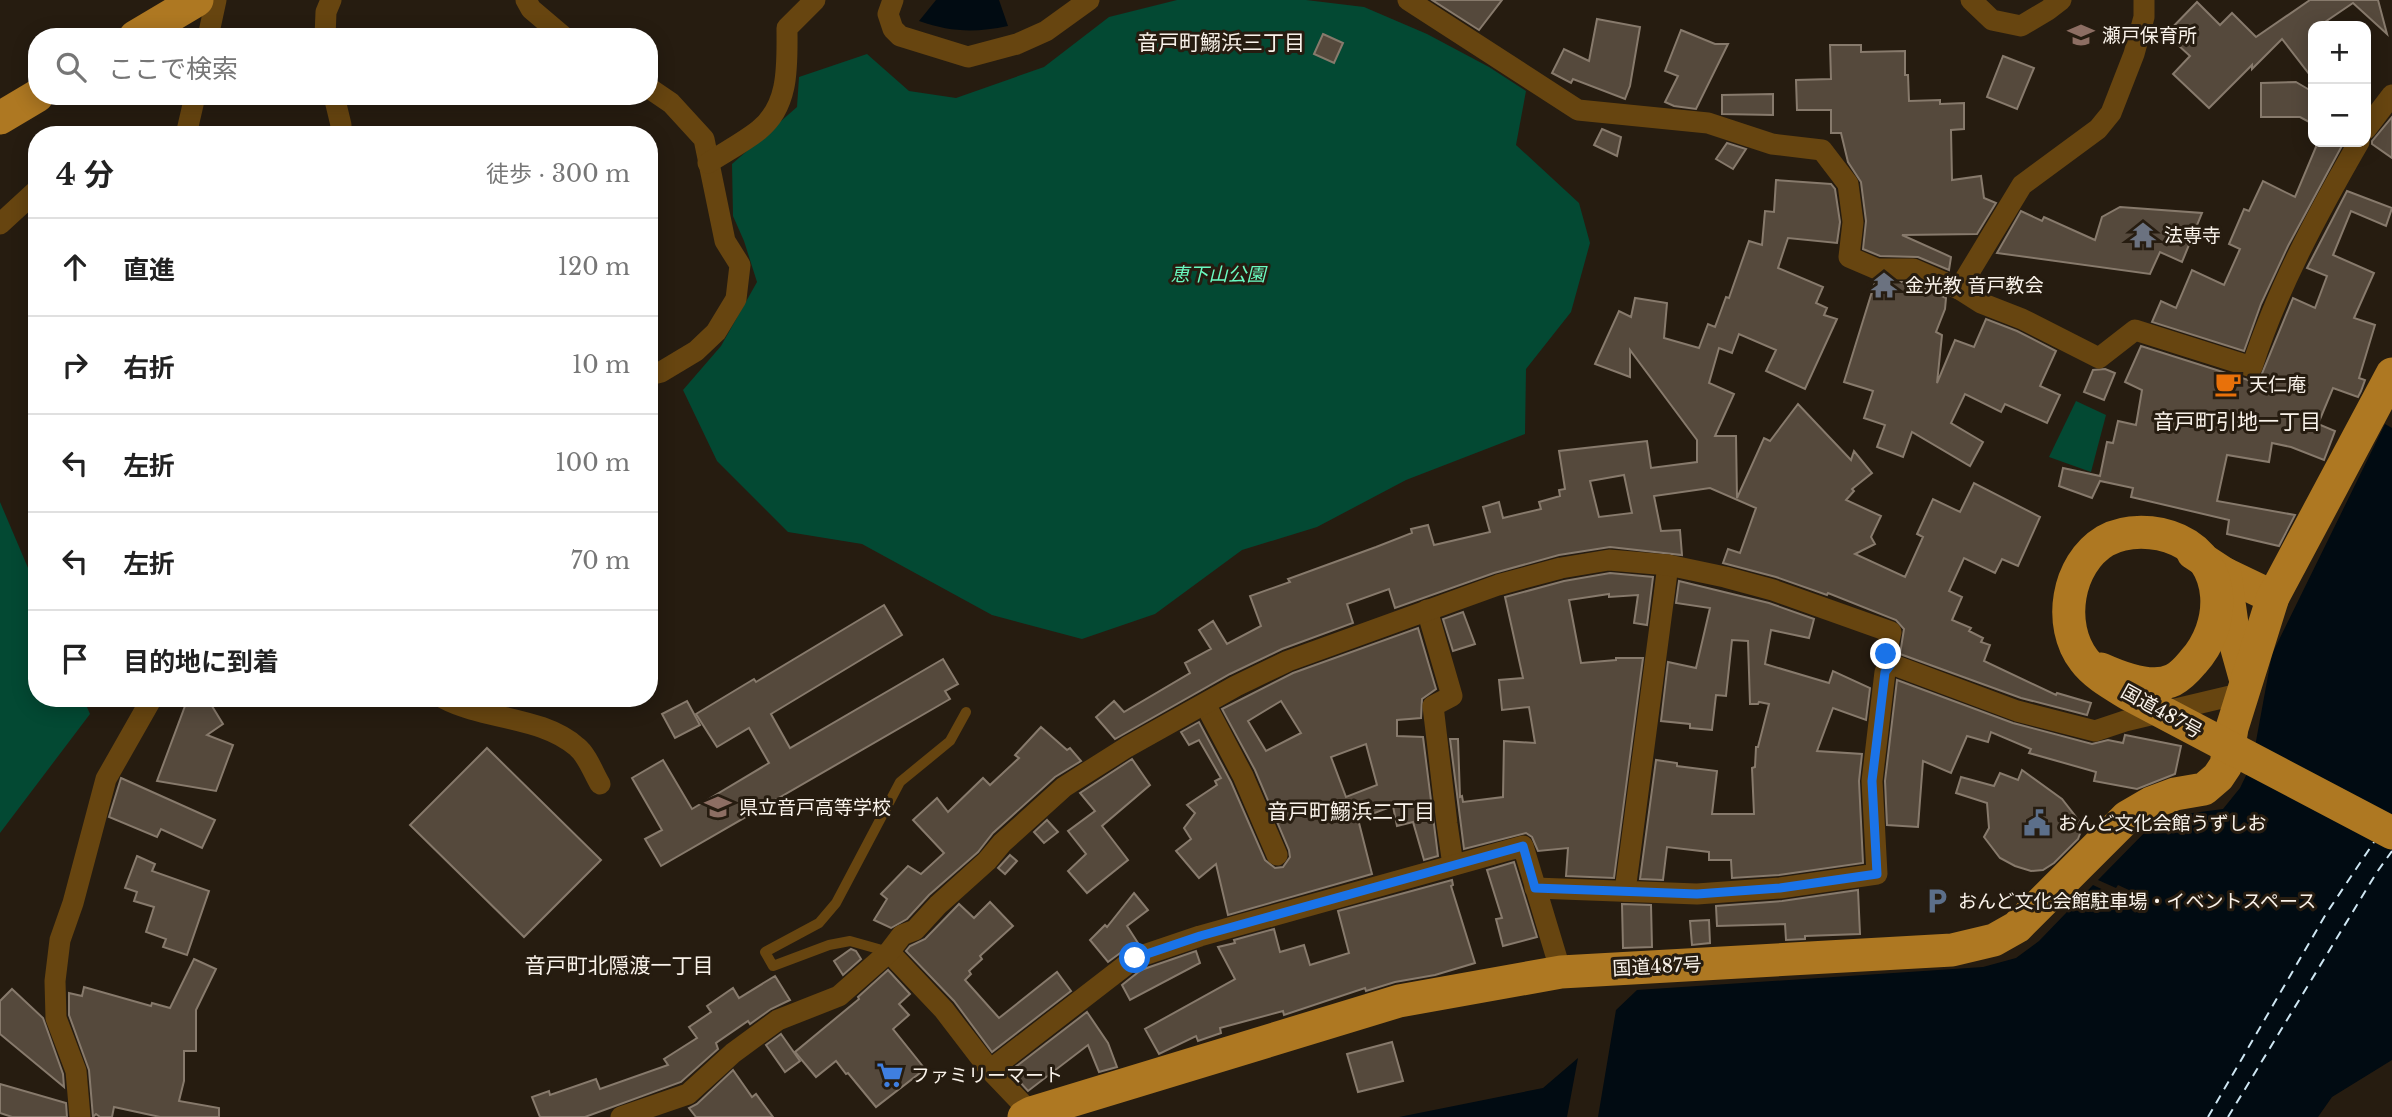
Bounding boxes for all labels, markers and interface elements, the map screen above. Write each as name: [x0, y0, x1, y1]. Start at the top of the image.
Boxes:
school or university icon: 瀬戸保育所: [2066, 20, 2096, 50]
map controls: [2308, 21, 2371, 147]
button: +: [2308, 21, 2371, 84]
place label: 瀬戸保育所: [2102, 24, 2197, 47]
search box: [28, 28, 658, 105]
district label: 音戸町鰯浜三丁目: [1137, 30, 1305, 56]
icon: search: [52, 48, 90, 86]
text: ここで検索: [108, 53, 238, 85]
button: −: [2308, 84, 2371, 147]
text: 4 分: [56, 156, 114, 193]
text: 徒歩 · 300 m: [486, 160, 630, 188]
temple icon: 法専寺: [2128, 220, 2158, 250]
place label: 法専寺: [2164, 224, 2221, 247]
icon: ahead: [56, 248, 94, 286]
text: 120 m: [558, 253, 630, 281]
text: 直進: [123, 254, 175, 286]
park label: 恵下山公園: [1170, 263, 1268, 286]
temple icon: 金光教 音戸教会: [1869, 270, 1899, 300]
place label: 金光教 音戸教会: [1905, 274, 2043, 297]
icon: right: [56, 346, 94, 384]
text: 10 m: [572, 351, 630, 379]
text: 右折: [123, 352, 175, 384]
cafe icon: 天仁庵: [2213, 369, 2243, 399]
place label: 天仁庵: [2249, 373, 2306, 396]
district label: 音戸町引地一丁目: [2153, 409, 2321, 435]
icon: left: [56, 444, 94, 482]
text: 100 m: [556, 449, 630, 477]
text: 左折: [123, 450, 175, 482]
icon: left: [56, 542, 94, 580]
text: 70 m: [571, 547, 630, 575]
text: 左折: [123, 548, 175, 580]
route end: [1870, 638, 1901, 669]
icon: arrive: [56, 640, 94, 678]
text: 目的地に到着: [123, 646, 279, 678]
street label: 国道487号: [2117, 680, 2206, 743]
school or university icon: 県立音戸高等学校: [703, 792, 733, 822]
place label: 県立音戸高等学校: [739, 796, 891, 819]
district label: 音戸町鰯浜二丁目: [1267, 799, 1435, 825]
public building icon: おんど文化会館うずしお: [2022, 808, 2052, 838]
place label: おんど文化会館うずしお: [2058, 812, 2266, 835]
parking icon: おんど文化会館駐車場・イベントスペース: [1922, 886, 1952, 916]
place label: おんど文化会館駐車場・イベントスペース: [1958, 890, 2316, 913]
route start: [1119, 942, 1150, 973]
district label: 音戸町北隠渡一丁目: [525, 953, 714, 979]
street label: 国道487号: [1612, 953, 1702, 980]
supermarket icon: ファミリーマート: [875, 1060, 905, 1090]
place label: ファミリーマート: [911, 1064, 1063, 1087]

